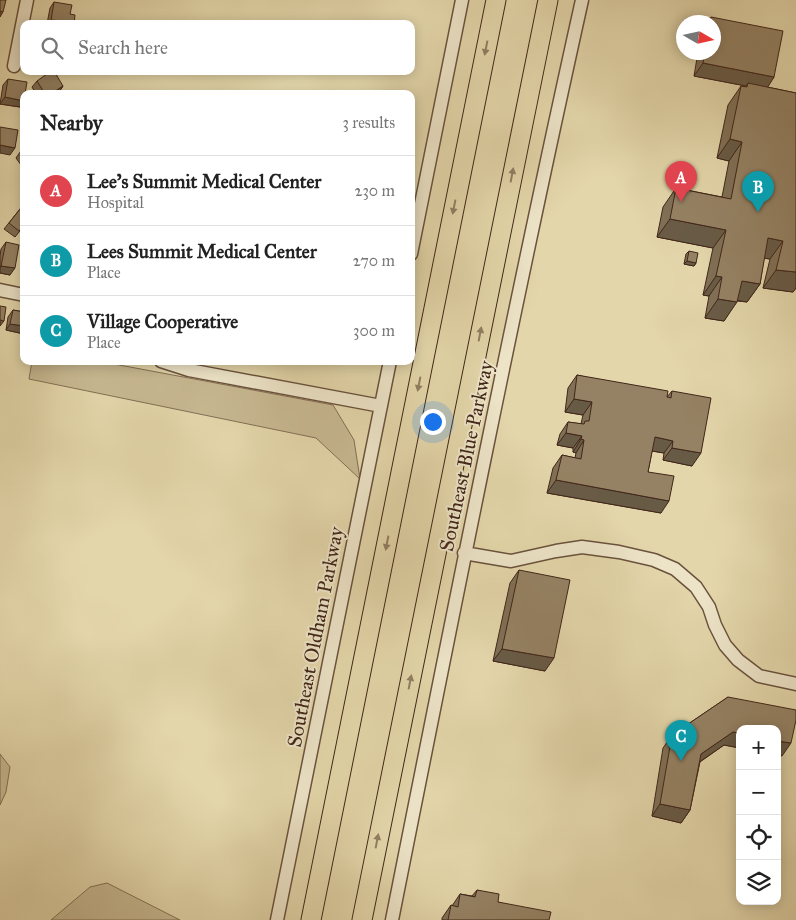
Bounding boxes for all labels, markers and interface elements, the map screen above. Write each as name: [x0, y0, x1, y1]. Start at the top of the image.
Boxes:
north arrow: [676, 15, 721, 60]
search box: [20, 20, 415, 75]
icon: search: [38, 34, 66, 62]
text: Search here: [78, 36, 168, 59]
one-way arrow: [482, 40, 490, 56]
text: Nearby: [40, 110, 103, 136]
text: 3 results: [342, 113, 395, 132]
pin: A: [665, 161, 697, 202]
one-way arrow: [509, 166, 517, 182]
text: Lee's Summit Medical Center: [87, 170, 322, 193]
pin: B: [742, 171, 774, 212]
text: A: [51, 181, 61, 200]
text: 230 m: [355, 181, 395, 200]
text: Hospital: [87, 193, 144, 212]
one-way arrow: [450, 200, 458, 216]
text: Lees Summit Medical Center: [87, 240, 317, 263]
text: B: [51, 251, 61, 270]
text: 270 m: [353, 251, 395, 270]
text: Place: [87, 263, 121, 282]
text: Village Cooperative: [87, 310, 238, 333]
text: C: [51, 321, 61, 340]
text: 300 m: [353, 321, 395, 340]
one-way arrow: [476, 326, 484, 342]
text: Place: [87, 333, 121, 352]
street label: Southeast Blue Parkway: [434, 358, 498, 554]
one-way arrow: [414, 376, 422, 392]
your location: [420, 409, 446, 435]
street label: Southeast Oldham Parkway: [282, 524, 348, 749]
one-way arrow: [382, 535, 390, 551]
one-way arrow: [406, 674, 414, 690]
pin: C: [665, 720, 697, 761]
map controls: [736, 725, 781, 905]
button: +: [736, 725, 781, 770]
button: −: [736, 770, 781, 815]
button: locate: [736, 815, 781, 860]
one-way arrow: [374, 833, 382, 849]
button: layers: [736, 860, 781, 905]

